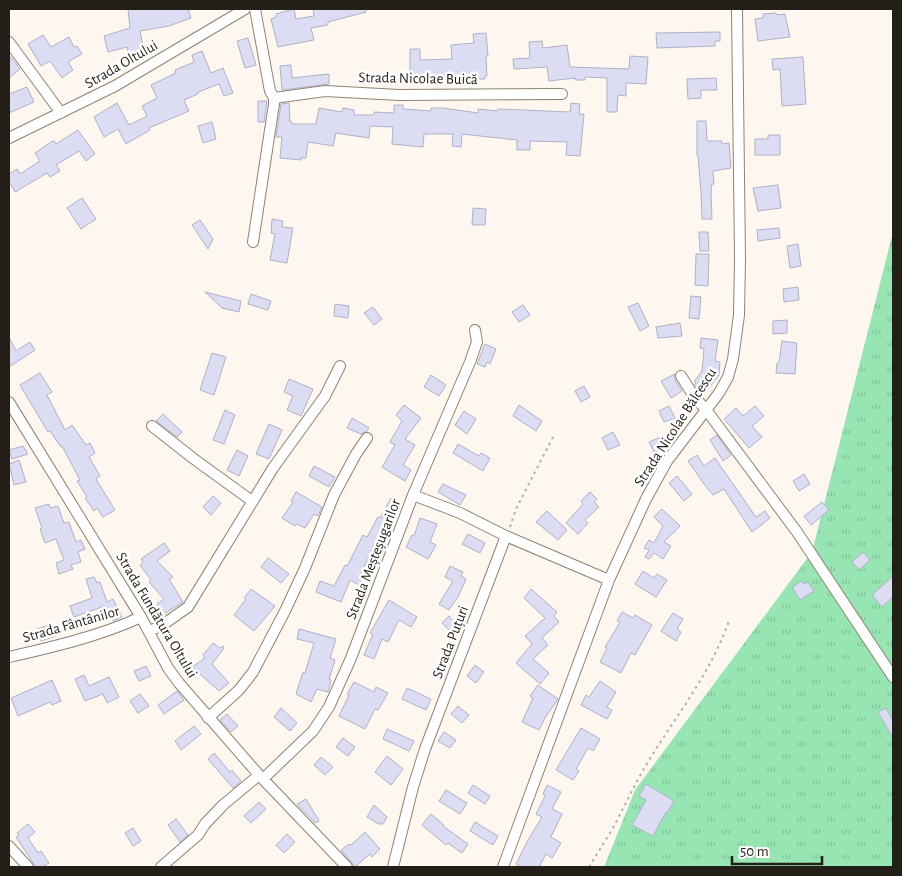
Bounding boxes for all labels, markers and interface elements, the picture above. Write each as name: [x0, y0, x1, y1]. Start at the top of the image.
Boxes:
street label: Strada Oltului: [82, 38, 160, 91]
street label: Strada Nicolae Buică: [358, 70, 478, 87]
street label: Strada Nicolae Bălcescu: [632, 365, 719, 489]
street label: Strada Meșteșugarilor: [344, 497, 404, 622]
street label: Strada Fundătura Oltului: [113, 550, 200, 681]
street label: Strada Fântânilor: [21, 603, 121, 645]
street label: Strada Puțuri: [430, 604, 472, 681]
scale bar: [732, 834, 822, 866]
text: 50 m: [740, 844, 769, 859]

